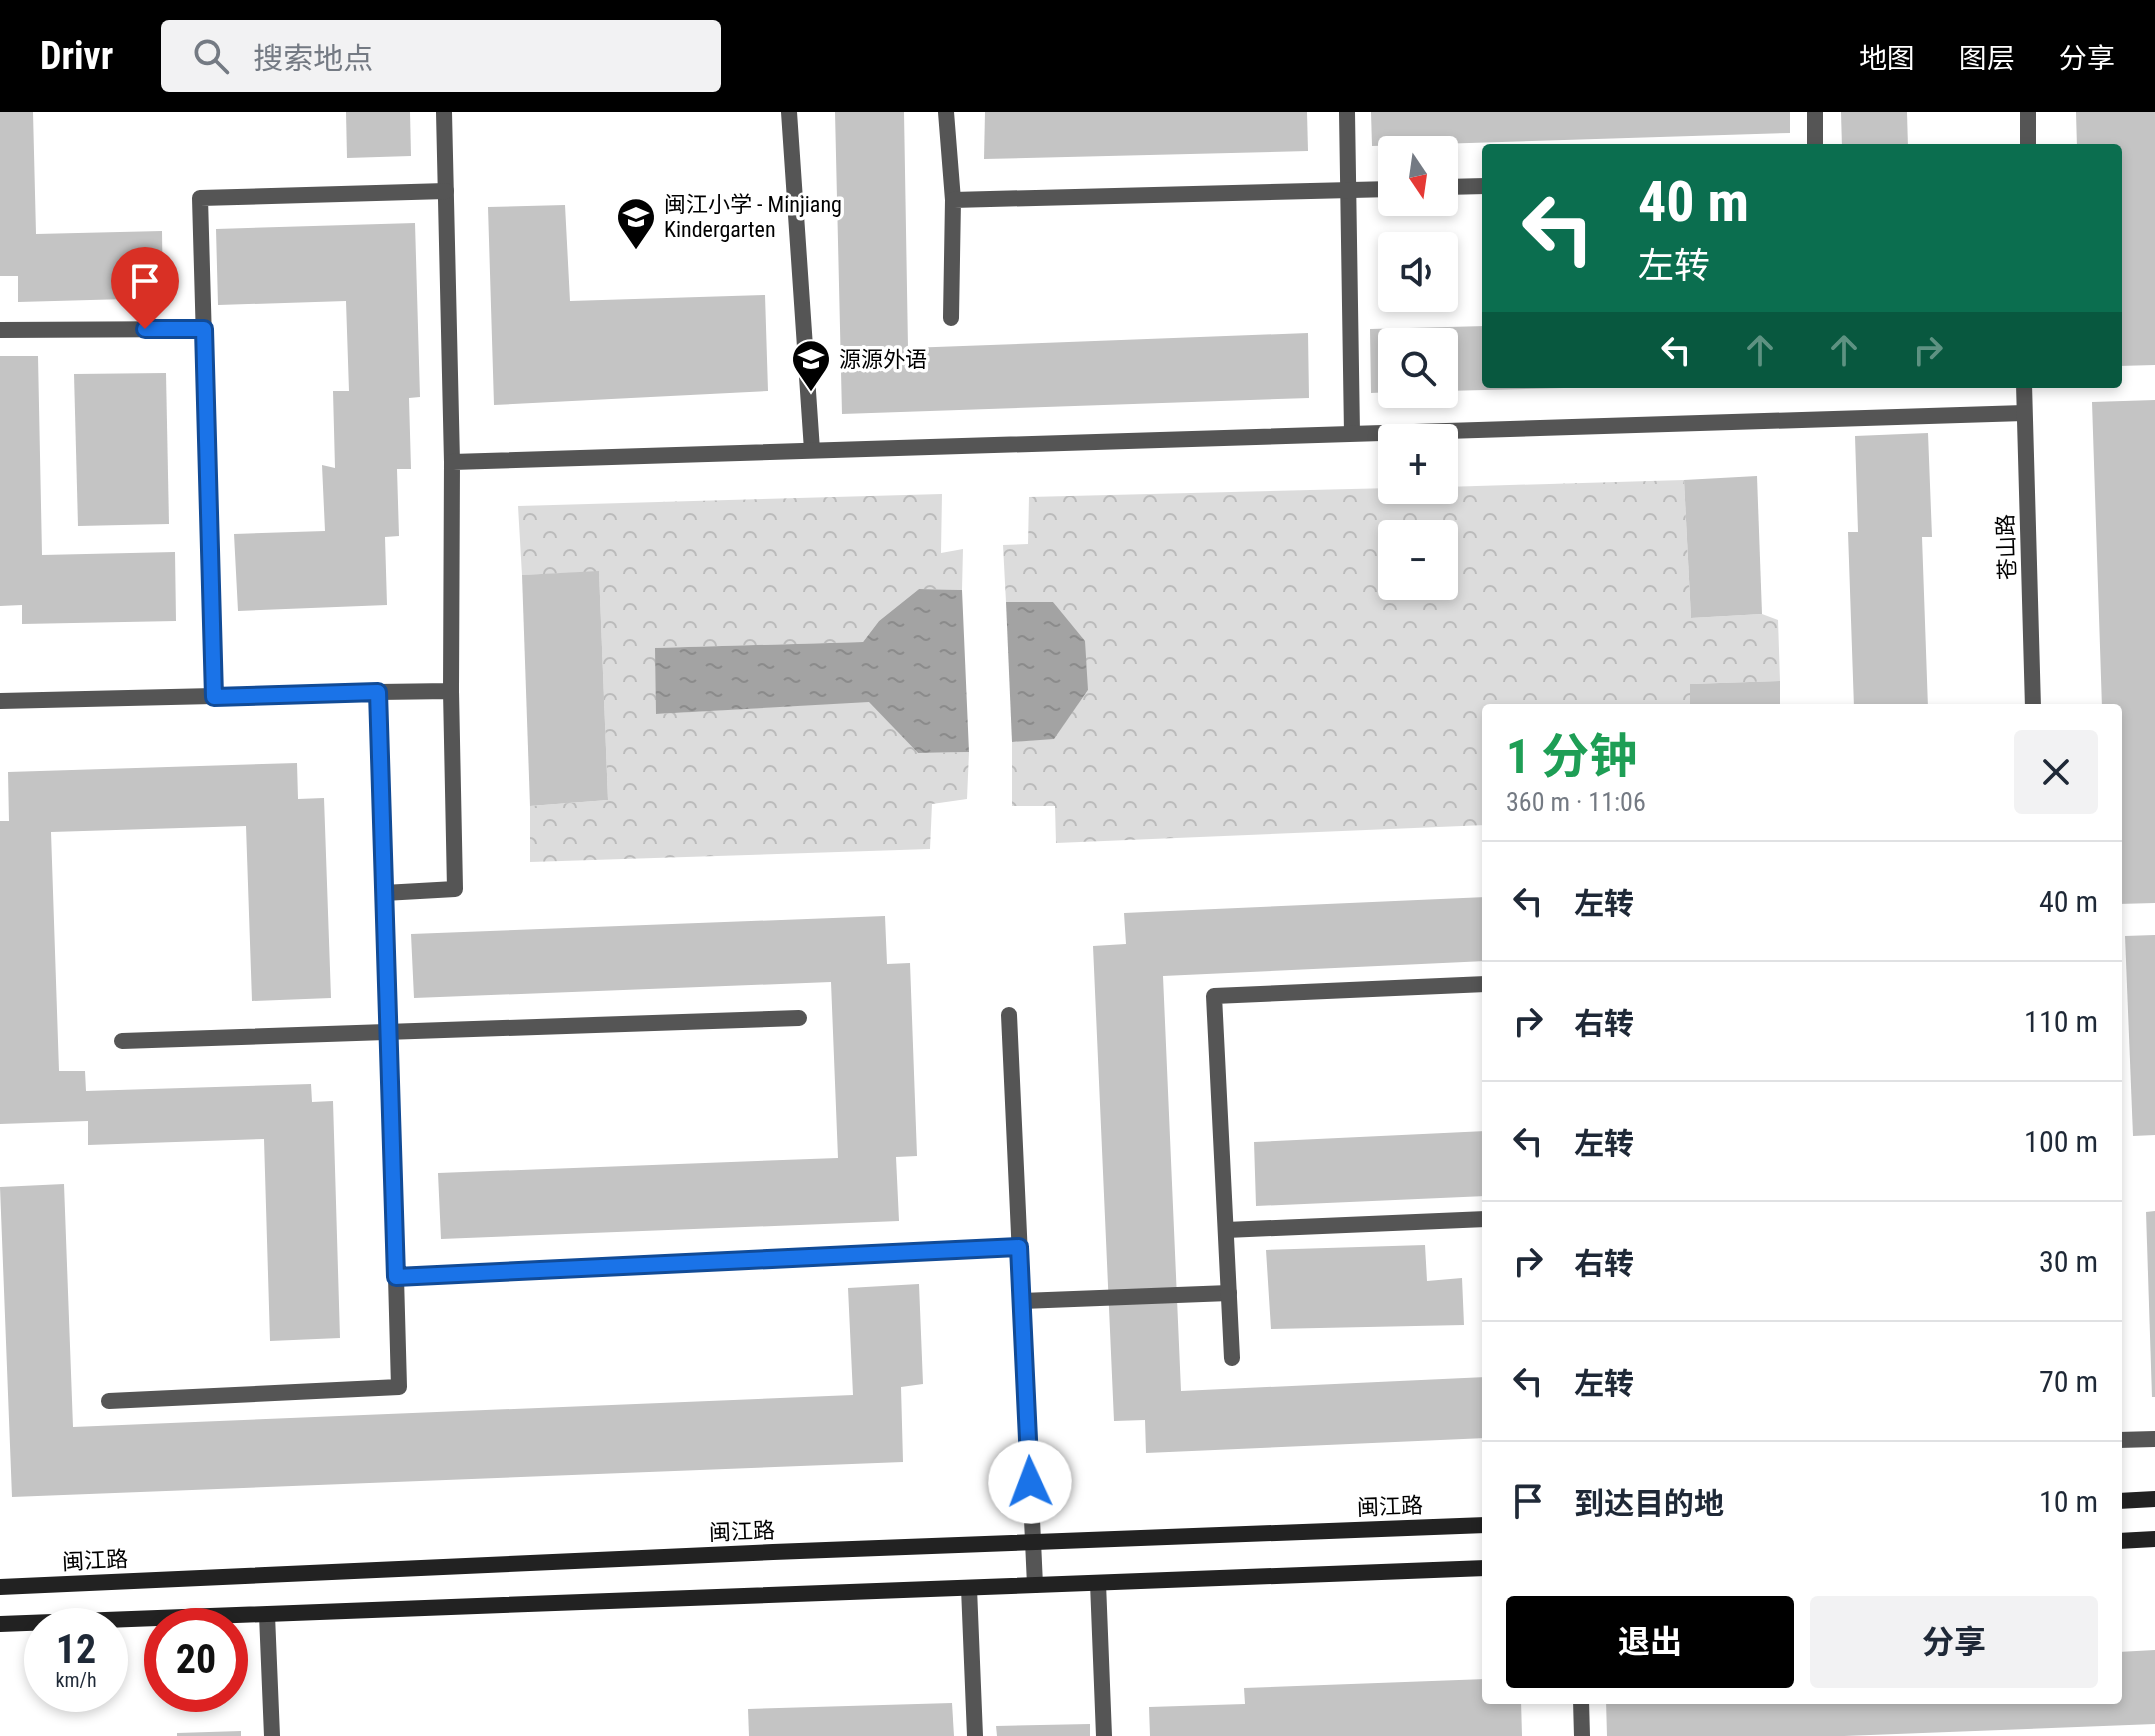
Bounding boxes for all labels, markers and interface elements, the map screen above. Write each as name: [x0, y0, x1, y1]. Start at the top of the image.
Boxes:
search box: [161, 20, 721, 92]
text: Drivr: [40, 34, 113, 78]
icon: search: [189, 34, 233, 78]
text: 搜索地点: [253, 41, 373, 76]
text: 地图: [1859, 42, 1915, 75]
text: 图层: [1959, 42, 2015, 75]
text: 分享: [2059, 42, 2115, 75]
north arrow: [1378, 136, 1458, 216]
map controls: [1378, 136, 1458, 600]
text: 40 m: [1638, 169, 1749, 235]
icon: left: [1506, 176, 1610, 280]
place label: 闽江小学 - Minjiang Kindergarten: [664, 192, 842, 242]
school or university icon: 闽江小学 - Minjiang Kindergarten: [615, 196, 657, 251]
button: sound: [1378, 232, 1458, 312]
text: 左转: [1638, 245, 1710, 287]
pin: [111, 247, 179, 329]
icon: arrive: [123, 259, 167, 303]
button: search: [1378, 328, 1458, 408]
icon: left: [1654, 328, 1698, 372]
icon: ahead: [1738, 328, 1782, 372]
icon: ahead: [1822, 328, 1866, 372]
icon: right: [1906, 328, 1950, 372]
school or university icon: 源源外语: [790, 338, 832, 393]
place label: 源源外语: [839, 347, 927, 372]
button: +: [1378, 424, 1458, 504]
street label: 苍山路: [1993, 514, 2020, 580]
button: −: [1378, 520, 1458, 600]
text: 1 分钟: [1506, 728, 1637, 785]
button: close: [2014, 730, 2098, 814]
text: 360 m · 11:06: [1506, 787, 1646, 817]
icon: left: [1506, 879, 1550, 923]
text: 40 m: [2039, 884, 2098, 919]
text: 左转: [1574, 886, 1634, 921]
icon: right: [1506, 999, 1550, 1043]
text: 110 m: [2024, 1004, 2098, 1039]
text: 右转: [1574, 1006, 1634, 1041]
icon: left: [1506, 1119, 1550, 1163]
text: 100 m: [2024, 1124, 2098, 1159]
text: 左转: [1574, 1126, 1634, 1161]
icon: right: [1506, 1239, 1550, 1283]
text: 30 m: [2039, 1244, 2098, 1279]
text: 右转: [1574, 1246, 1634, 1281]
icon: left: [1506, 1359, 1550, 1403]
text: 70 m: [2039, 1364, 2098, 1399]
text: 左转: [1574, 1366, 1634, 1401]
position arrow: [988, 1440, 1072, 1524]
icon: arrive: [1506, 1479, 1550, 1523]
text: 10 m: [2039, 1484, 2098, 1519]
text: 到达目的地: [1574, 1486, 1724, 1521]
street label: 闽江路: [1357, 1493, 1423, 1520]
street label: 闽江路: [709, 1518, 775, 1545]
street label: 闽江路: [61, 1546, 129, 1575]
button: 退出: [1506, 1596, 1794, 1688]
button: 分享: [1810, 1596, 2098, 1688]
speed limit sign: 20: [144, 1608, 248, 1712]
text: 12: [56, 1626, 96, 1673]
text: km/h: [55, 1668, 97, 1692]

